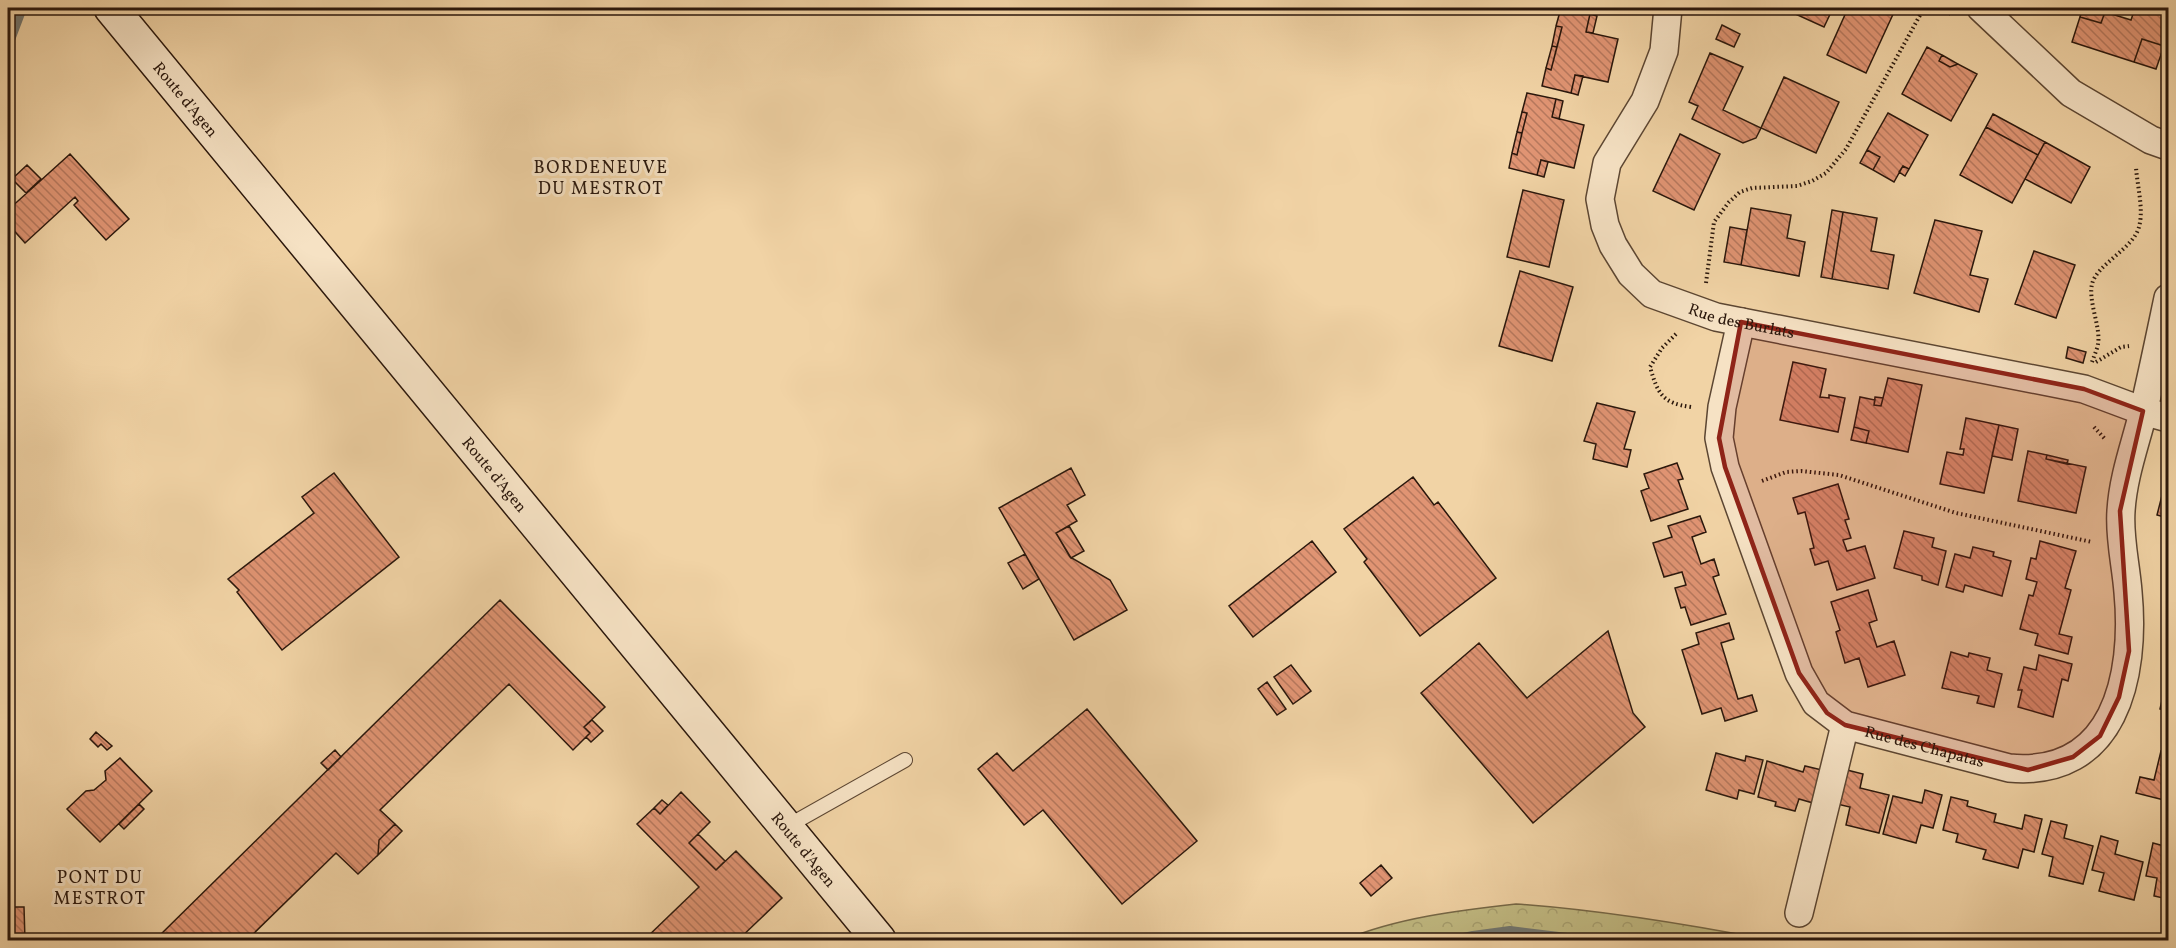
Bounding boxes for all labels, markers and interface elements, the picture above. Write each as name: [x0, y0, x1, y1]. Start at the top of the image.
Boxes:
street label: Route d'Agen: [147, 58, 222, 143]
district label: BORDENEUVE DU MESTROT: [533, 156, 669, 202]
street label: Rue des Burlats: [1685, 299, 1796, 345]
street label: Route d'Agen: [456, 433, 531, 518]
street label: Rue des Chapatas: [1862, 722, 1986, 774]
street label: Route d'Agen: [765, 808, 840, 893]
district label: PONT DU MESTROT: [53, 866, 147, 912]

